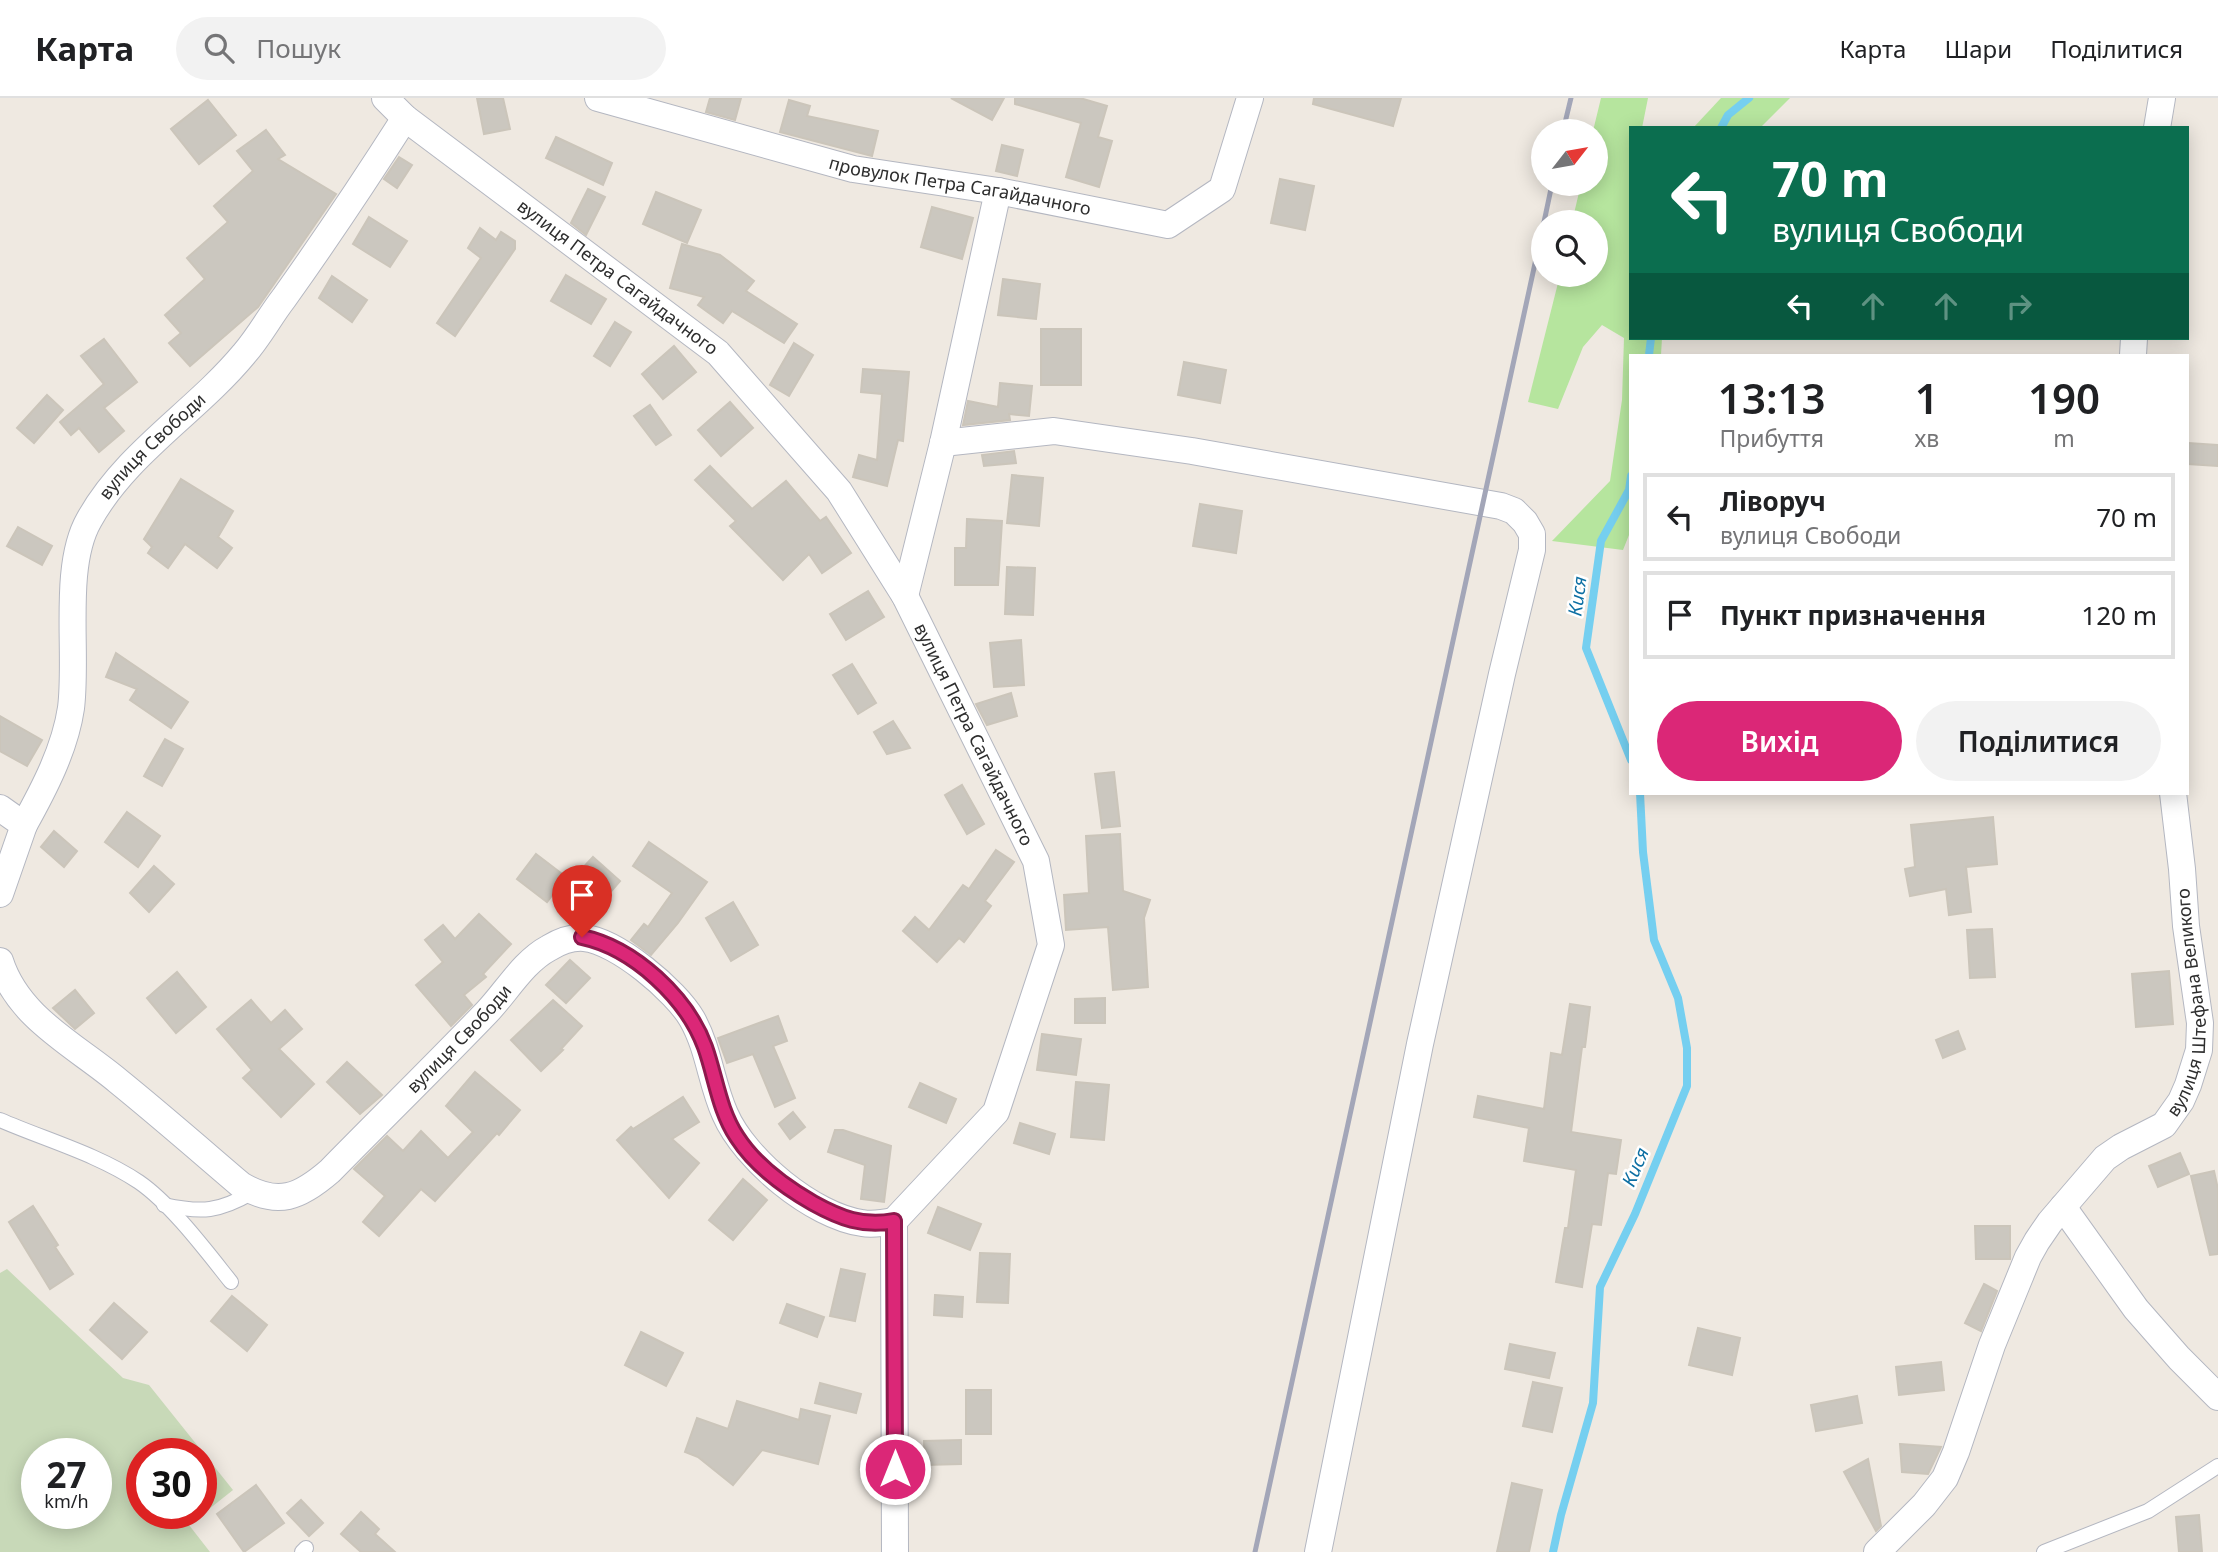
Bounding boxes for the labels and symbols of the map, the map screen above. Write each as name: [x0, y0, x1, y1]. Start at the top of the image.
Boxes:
north arrow: [1531, 119, 1608, 196]
street label: провулок Петра Сагайдачного: [826, 150, 1093, 220]
street label: вулиця Петра Сагайдачного: [513, 193, 723, 360]
street label: вулиця Свободи: [93, 387, 210, 504]
water label: Кися: [1561, 574, 1593, 618]
street label: вулиця Петра Сагайдачного: [909, 619, 1040, 850]
pin: [552, 865, 612, 937]
street label: вулиця Штефана Великого: [2161, 887, 2212, 1121]
street label: вулиця Свободи: [401, 979, 516, 1098]
water label: Кися: [1615, 1143, 1655, 1190]
position arrow: [858, 1432, 932, 1506]
speed limit sign: 30: [126, 1438, 217, 1529]

